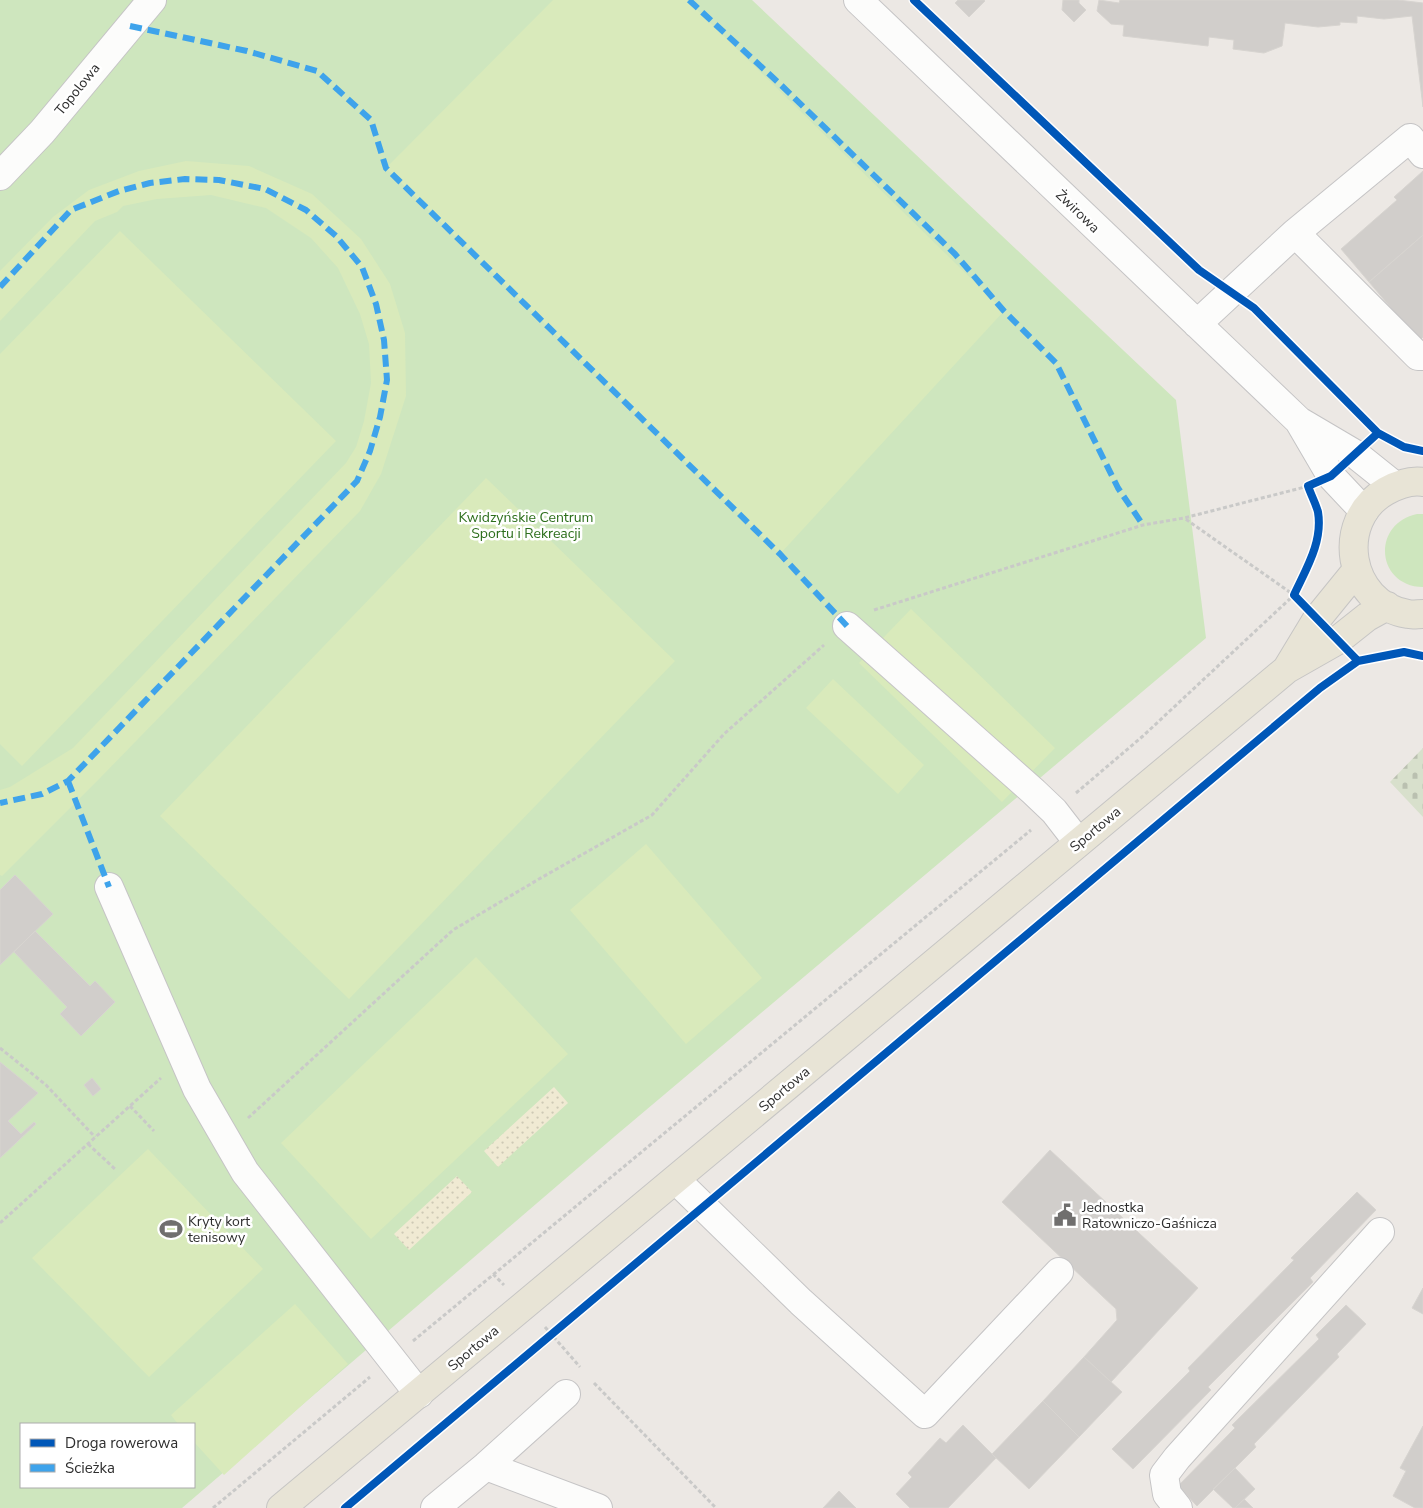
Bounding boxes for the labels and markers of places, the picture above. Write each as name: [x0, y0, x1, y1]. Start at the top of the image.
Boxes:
place label: Jednostka Ratowniczo-Gaśnicza: [1081, 1198, 1217, 1233]
public building icon: Jednostka Ratowniczo-Gaśnicza: [1052, 1202, 1078, 1228]
place label: Kryty kort tenisowy: [188, 1212, 250, 1247]
sports icon: Kryty kort tenisowy: [158, 1216, 184, 1242]

